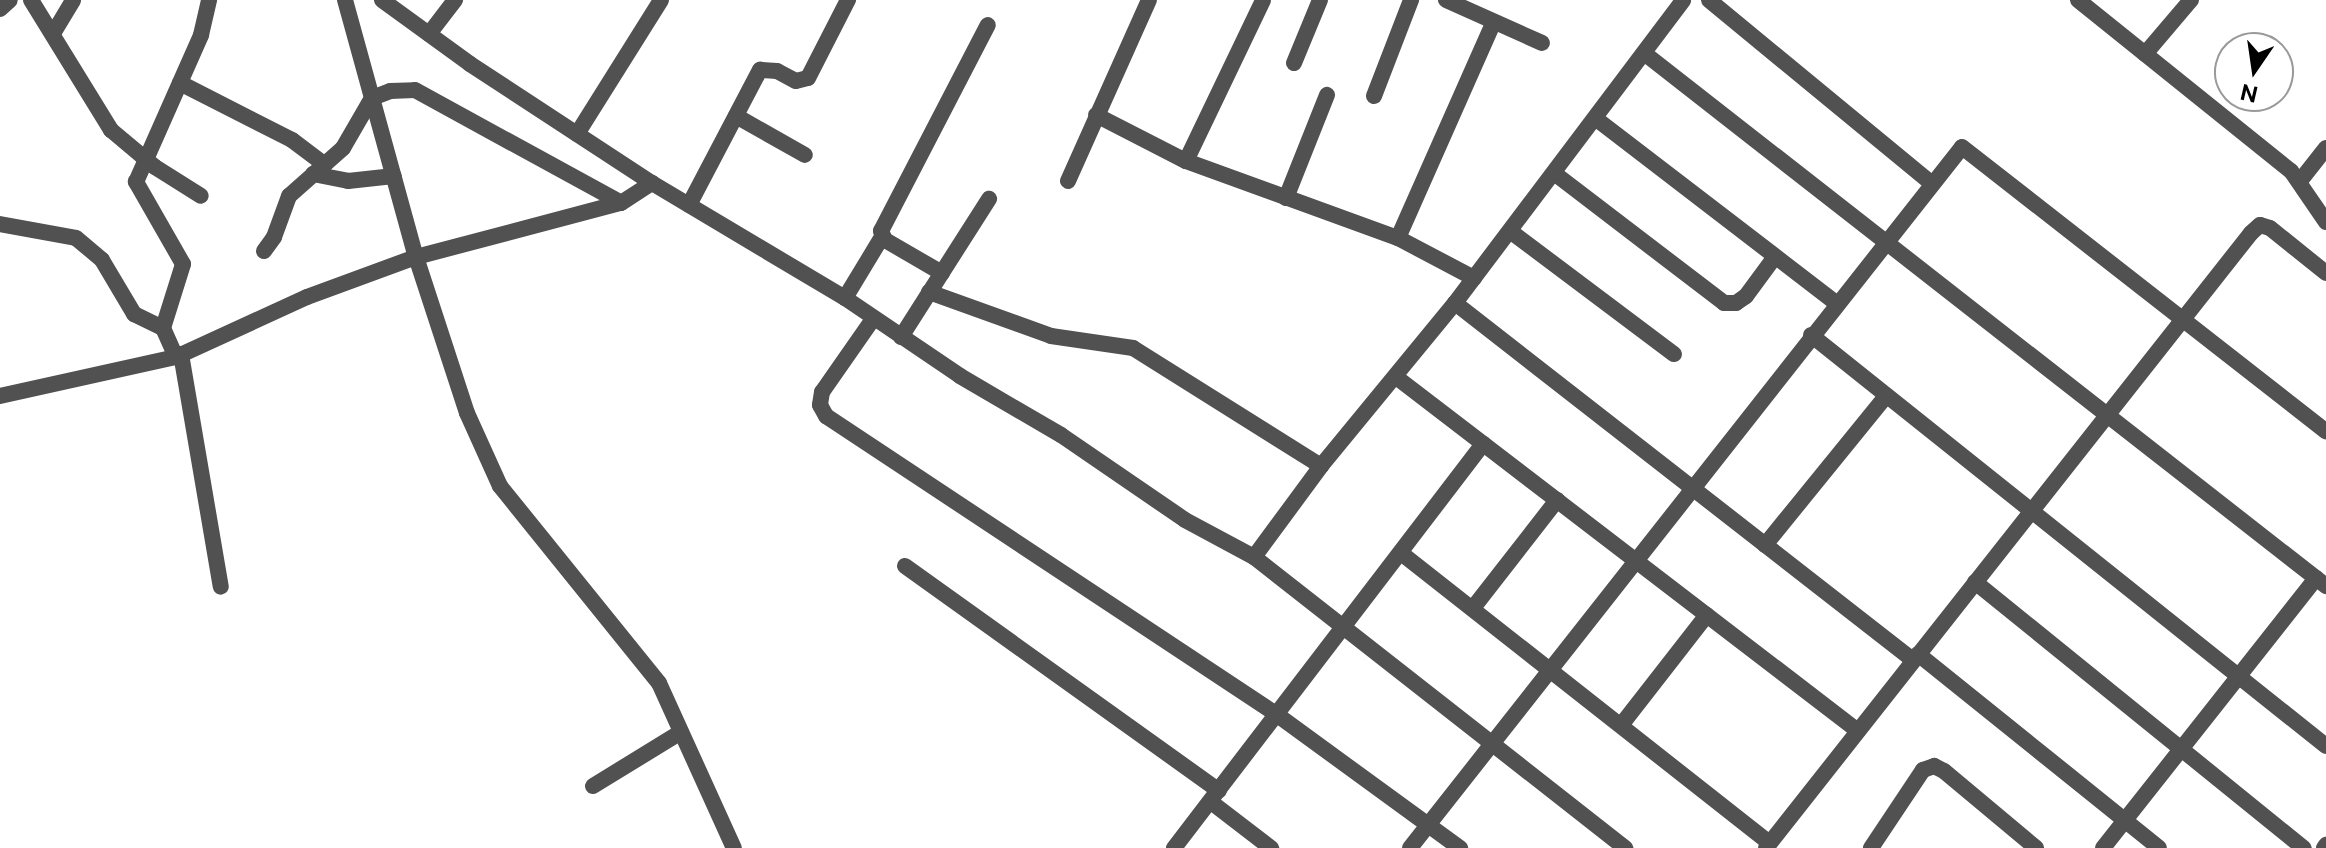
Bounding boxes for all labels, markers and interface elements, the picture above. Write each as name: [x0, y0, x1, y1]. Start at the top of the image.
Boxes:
north arrow: [2214, 32, 2294, 112]
text: N: [2238, 79, 2260, 108]

